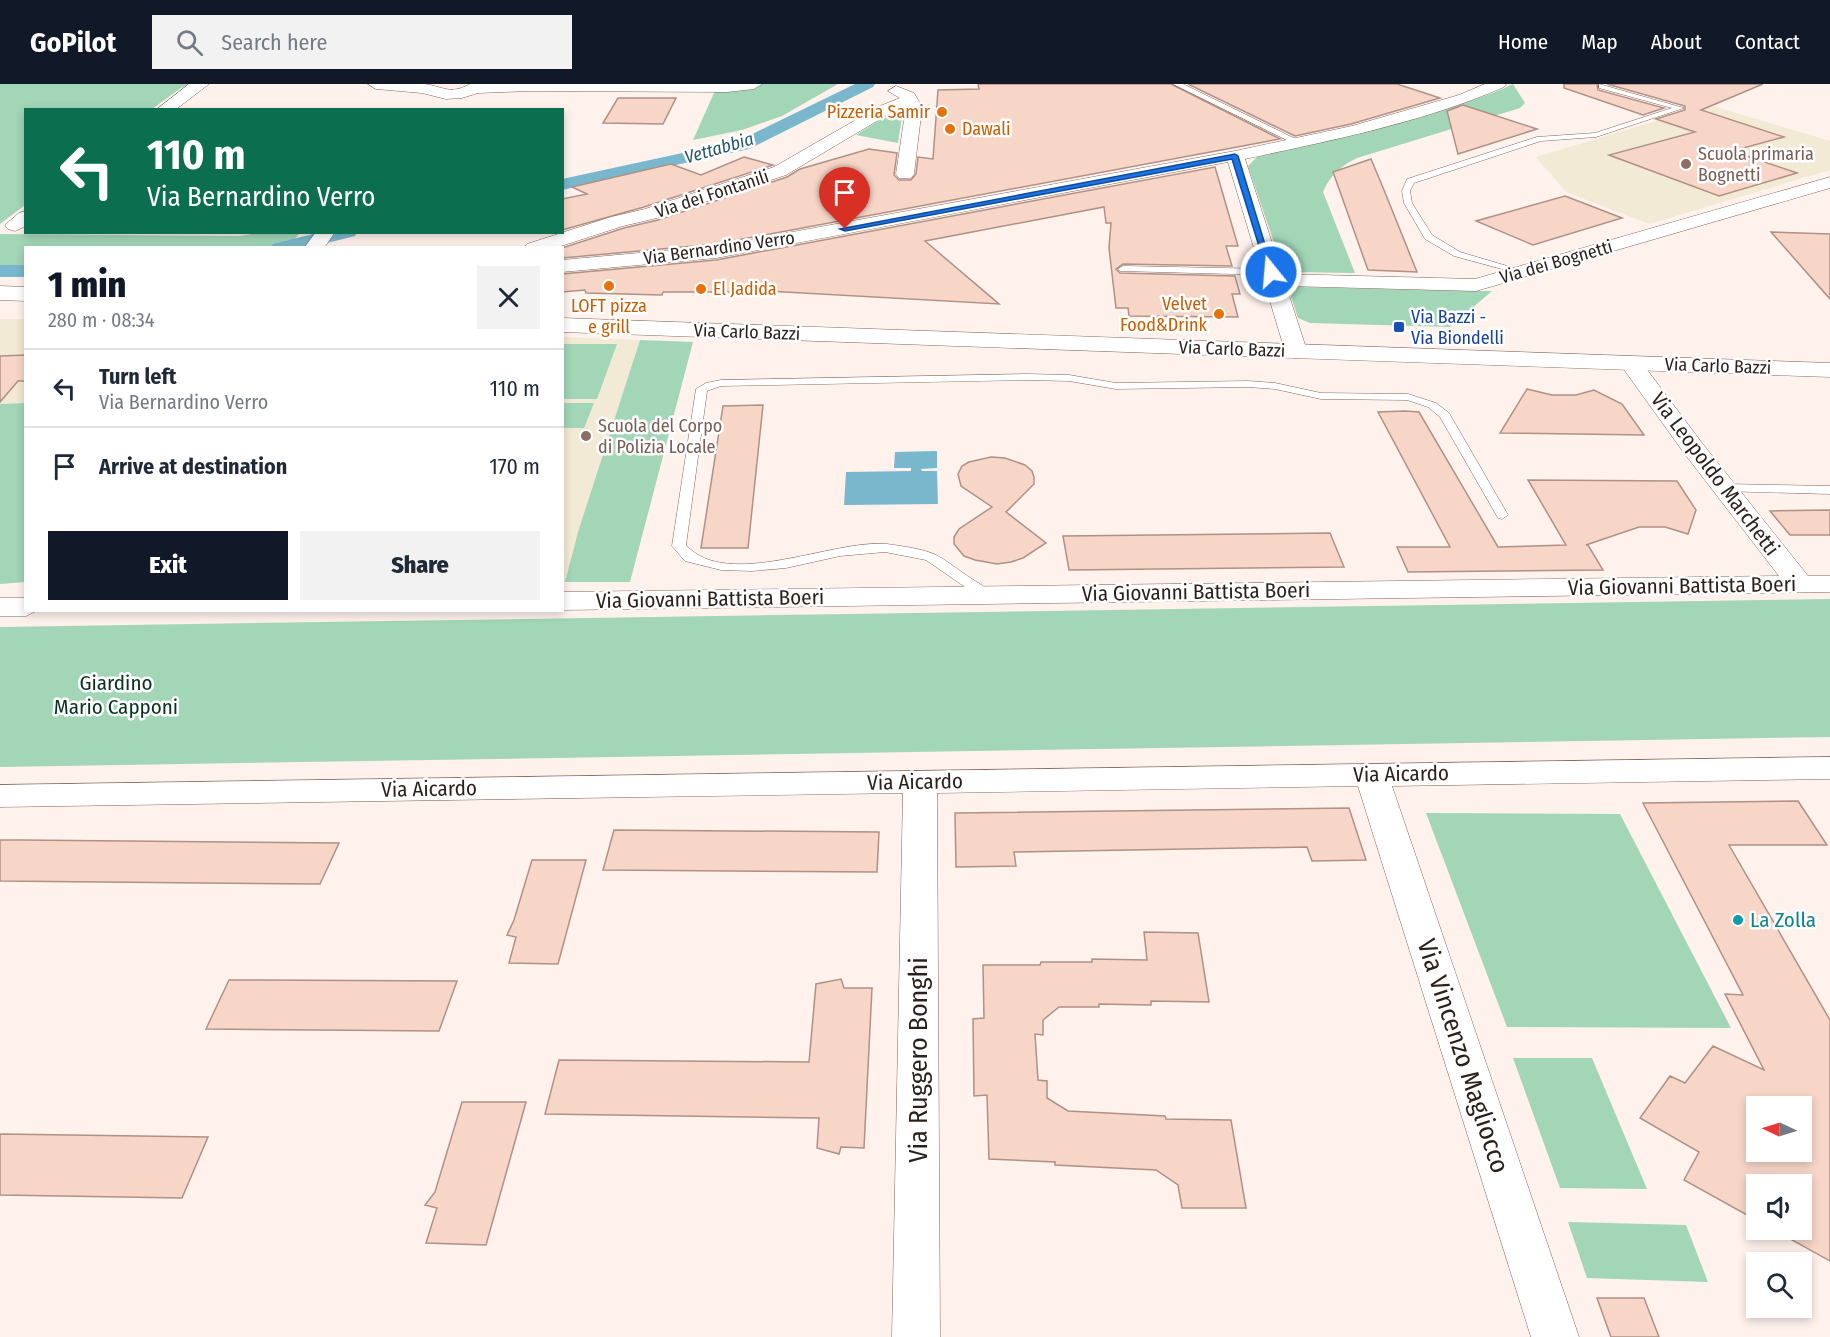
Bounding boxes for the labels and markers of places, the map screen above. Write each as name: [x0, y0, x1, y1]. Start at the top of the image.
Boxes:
place label: Pizzeria Samir: [827, 101, 931, 123]
marker: Pizzeria Samir: [935, 105, 949, 119]
place label: Dawali: [962, 118, 1011, 140]
marker: Dawali: [943, 122, 957, 136]
place label: Scuola primaria Bognetti: [1698, 143, 1814, 186]
marker: Scuola primaria Bognetti: [1679, 157, 1693, 171]
pin: [819, 167, 870, 229]
place label: El Jadida: [713, 278, 777, 300]
marker: LOFT pizza e grill: [602, 279, 616, 293]
marker: El Jadida: [694, 282, 708, 296]
place label: Velvet Food&Drink: [1120, 293, 1208, 336]
place label: LOFT pizza e grill: [571, 295, 647, 338]
place label: Via Bazzi - Via Biondelli: [1411, 306, 1504, 349]
marker: Velvet Food&Drink: [1212, 307, 1226, 321]
marker: Via Bazzi - Via Biondelli: [1392, 320, 1406, 334]
place label: Scuola del Corpo di Polizia Locale: [598, 415, 722, 458]
marker: Scuola del Corpo di Polizia Locale: [579, 429, 593, 443]
place label: La Zolla: [1750, 907, 1816, 933]
marker: La Zolla: [1731, 913, 1745, 927]

